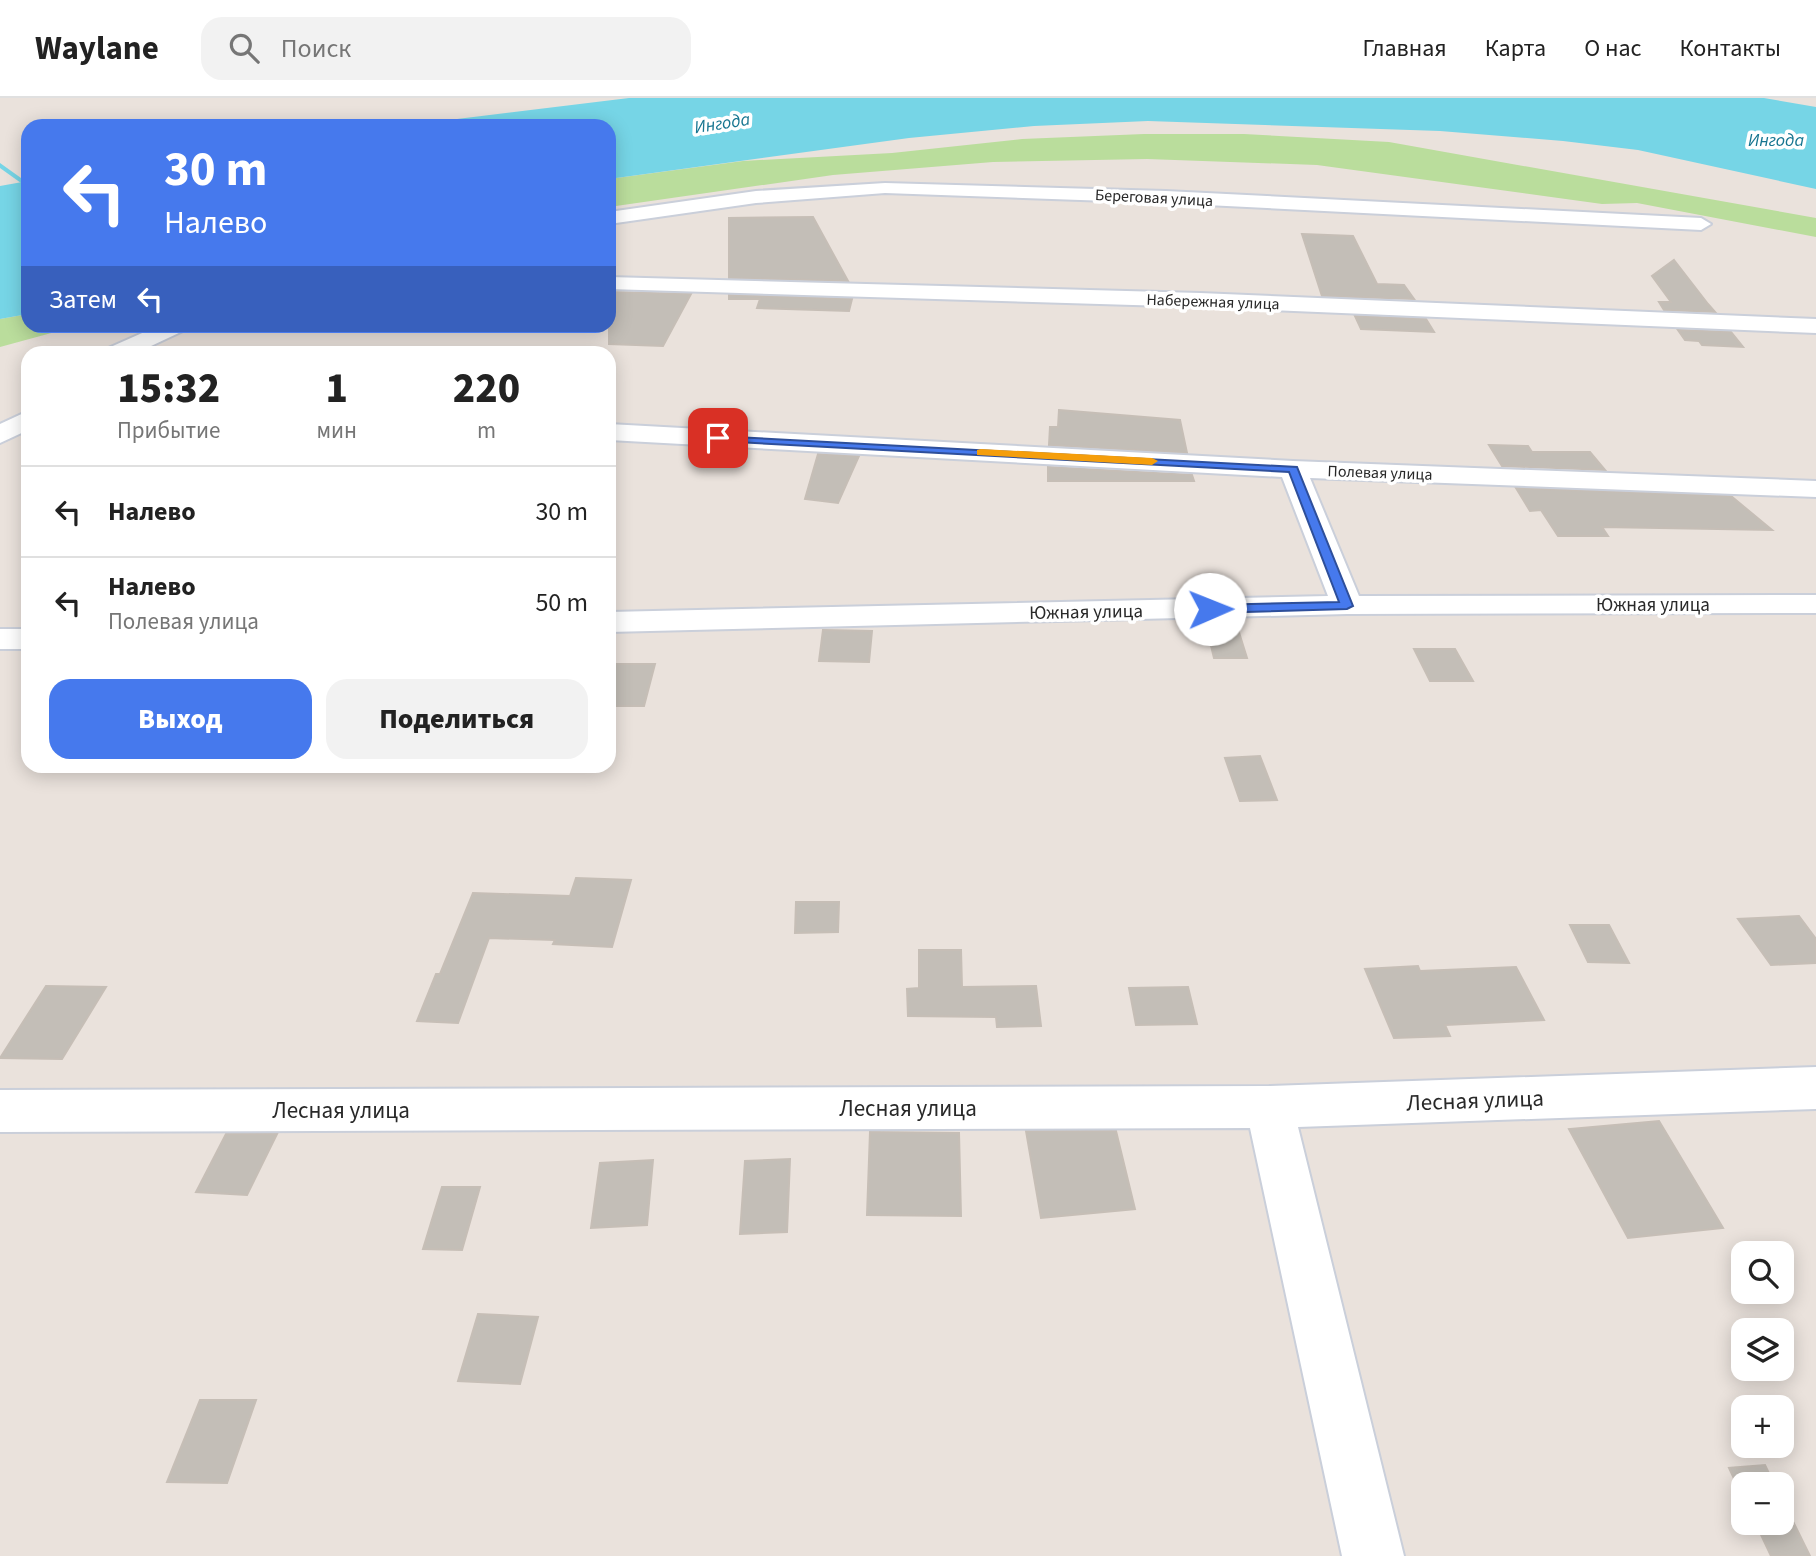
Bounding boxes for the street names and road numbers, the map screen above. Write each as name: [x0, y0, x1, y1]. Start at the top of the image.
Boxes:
street label: Береговая улица: [1094, 184, 1214, 212]
street label: Набережная улица: [1146, 289, 1280, 315]
street label: Полевая улица: [1327, 460, 1433, 486]
street label: Южная улица: [1596, 592, 1710, 619]
street label: Южная улица: [1029, 598, 1143, 627]
street label: Лесная улица: [1406, 1082, 1544, 1119]
street label: Лесная улица: [839, 1092, 977, 1125]
street label: Лесная улица: [272, 1094, 410, 1127]

